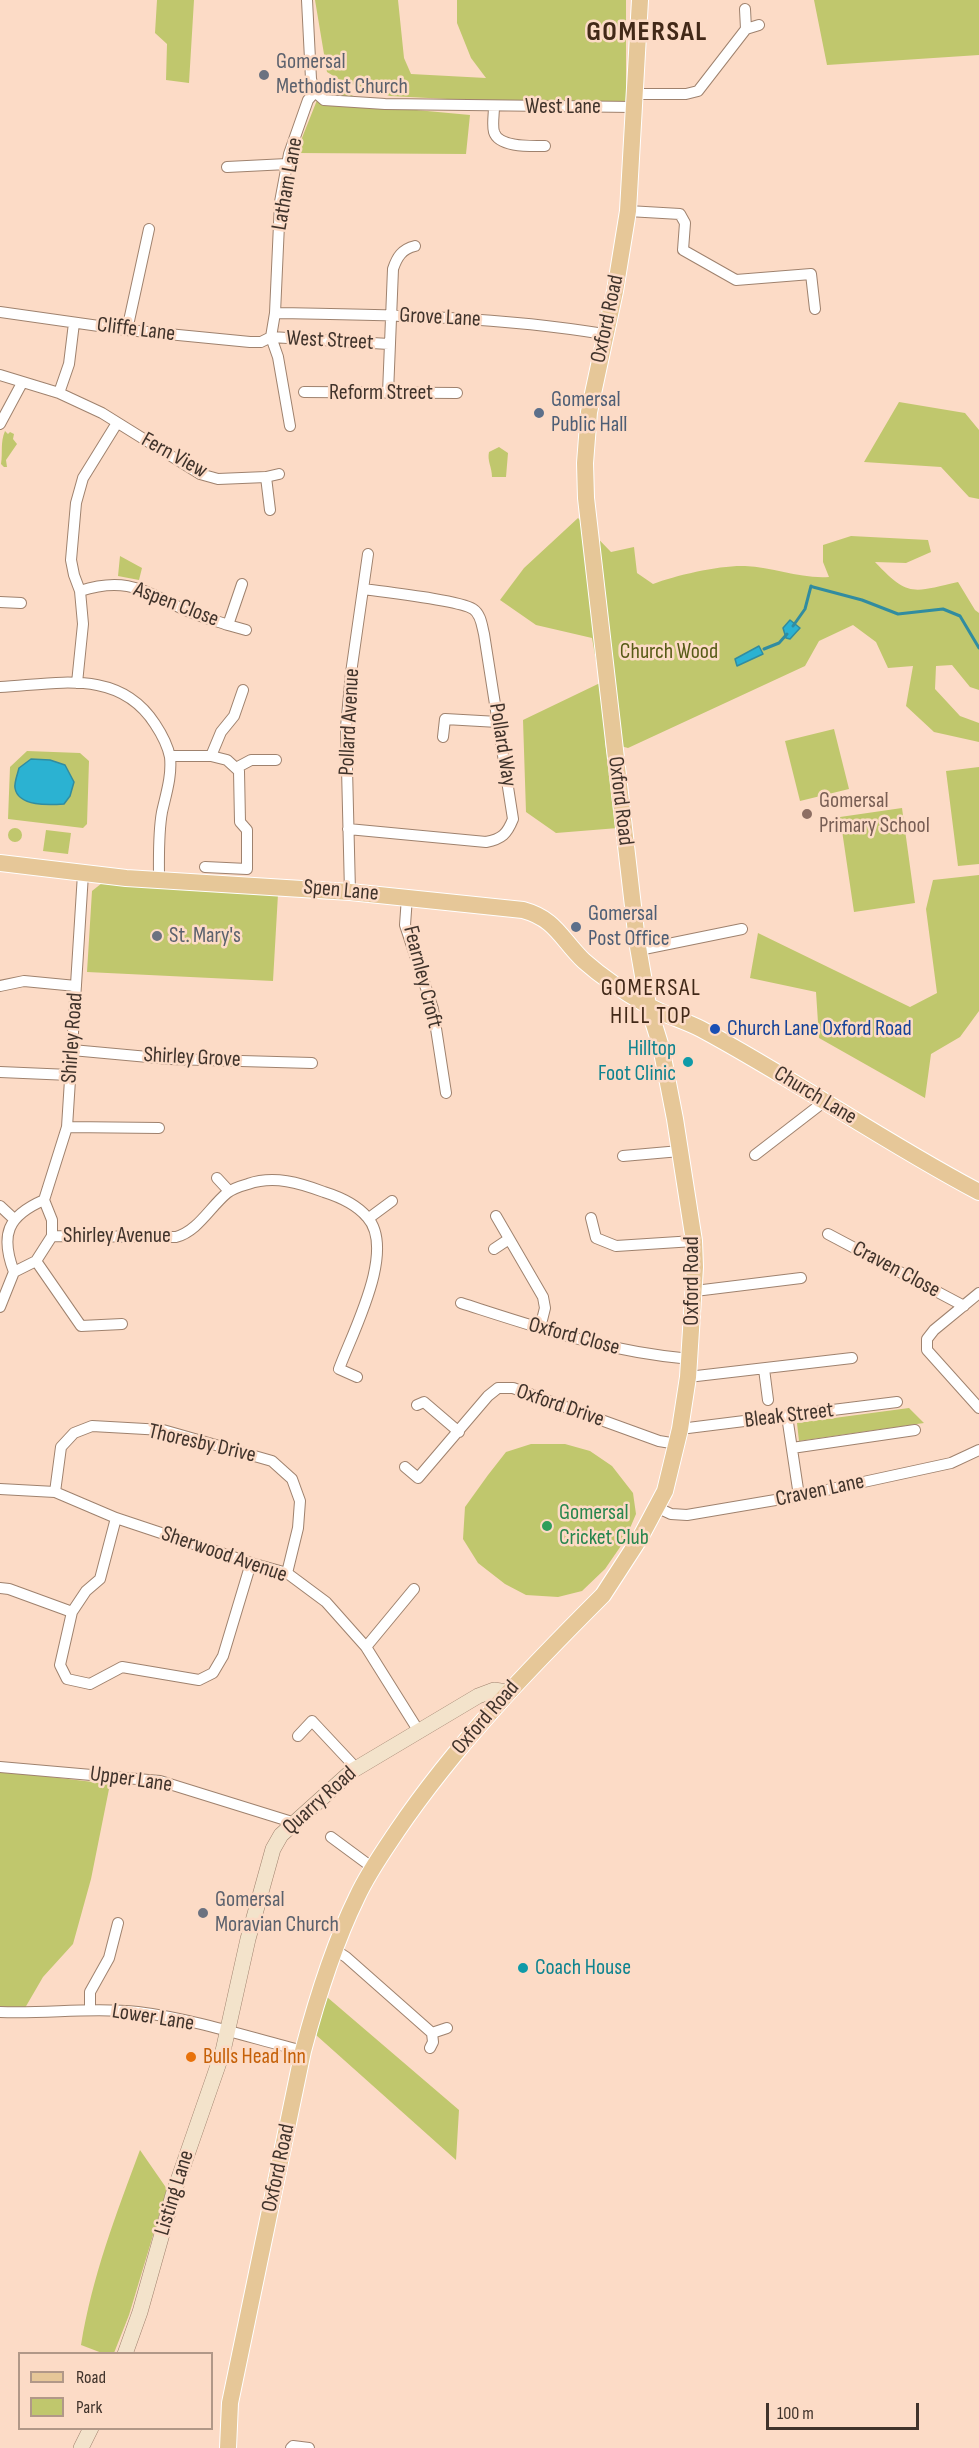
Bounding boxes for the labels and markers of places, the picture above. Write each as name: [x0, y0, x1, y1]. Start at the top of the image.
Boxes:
place label: Gomersal Methodist Church: [276, 49, 408, 100]
marker: Gomersal Methodist Church: [257, 68, 271, 82]
place label: Gomersal Public Hall: [551, 387, 627, 439]
marker: Gomersal Public Hall: [532, 406, 546, 420]
place label: Gomersal Primary School: [819, 788, 930, 840]
marker: Gomersal Primary School: [800, 807, 814, 821]
place label: Gomersal Post Office: [588, 901, 670, 952]
marker: Gomersal Post Office: [569, 920, 583, 934]
place label: St. Mary's: [169, 923, 241, 949]
marker: St. Mary's: [150, 929, 164, 943]
place label: Church Lane Oxford Road: [727, 1016, 912, 1042]
marker: Church Lane Oxford Road: [708, 1022, 722, 1036]
place label: Hilltop Foot Clinic: [598, 1036, 676, 1088]
marker: Hilltop Foot Clinic: [681, 1055, 695, 1069]
place label: Gomersal Cricket Club: [559, 1500, 649, 1552]
marker: Gomersal Cricket Club: [540, 1519, 554, 1533]
place label: Gomersal Moravian Church: [215, 1887, 339, 1939]
marker: Gomersal Moravian Church: [196, 1906, 210, 1920]
place label: Coach House: [535, 1955, 631, 1981]
marker: Coach House: [516, 1961, 530, 1975]
place label: Bulls Head Inn: [203, 2044, 306, 2070]
marker: Bulls Head Inn: [184, 2050, 198, 2064]

